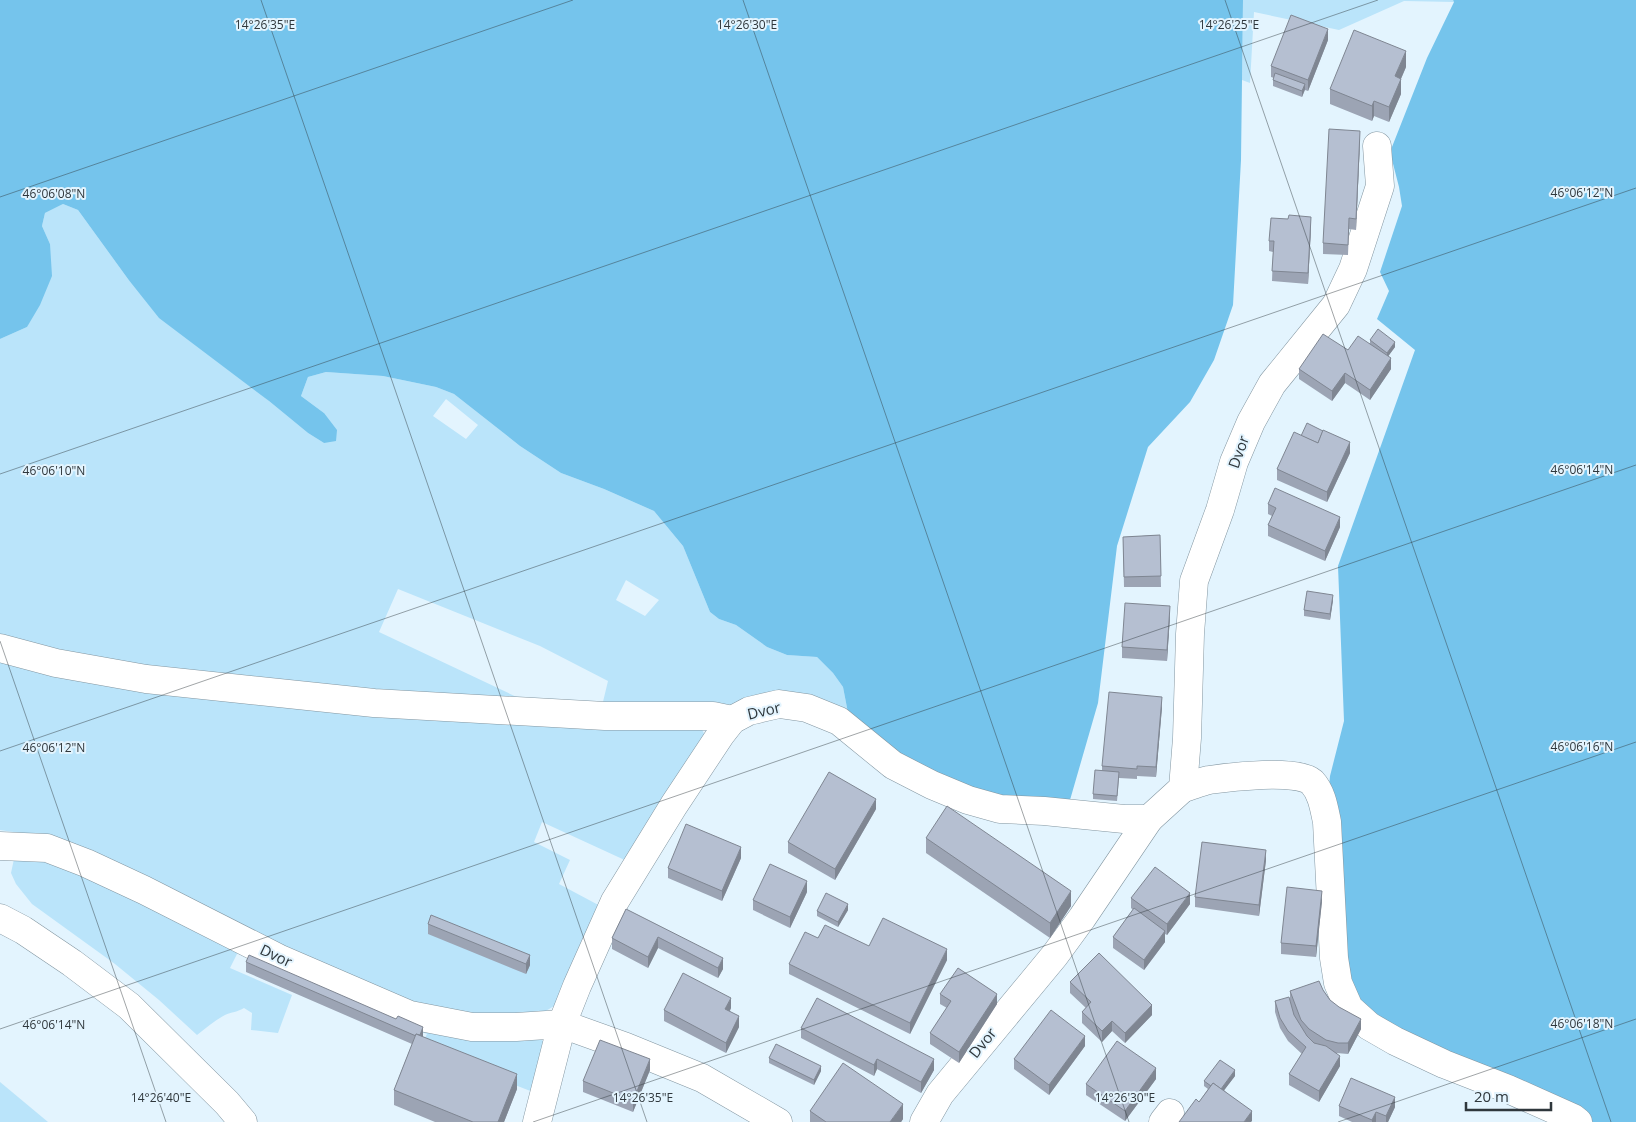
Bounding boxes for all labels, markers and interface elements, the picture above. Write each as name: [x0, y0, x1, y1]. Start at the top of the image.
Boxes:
text: 14°26'35"E: [235, 16, 295, 33]
text: 14°26'30"E: [717, 16, 777, 33]
text: 14°26'25"E: [1199, 16, 1259, 33]
text: 46°06'12"N: [1551, 184, 1613, 201]
text: 46°06'08"N: [23, 185, 85, 202]
street label: Dvor: [1223, 432, 1253, 471]
text: 46°06'14"N: [1551, 461, 1613, 478]
text: 46°06'10"N: [23, 462, 85, 479]
street label: Dvor: [745, 697, 782, 724]
text: 46°06'16"N: [1551, 738, 1613, 755]
text: 46°06'12"N: [23, 739, 85, 756]
street label: Dvor: [257, 939, 296, 971]
text: 46°06'18"N: [1551, 1015, 1613, 1032]
text: 46°06'14"N: [23, 1016, 85, 1033]
street label: Dvor: [964, 1023, 1001, 1062]
scale bar: [1466, 1080, 1551, 1112]
text: 20 m: [1474, 1086, 1509, 1106]
text: 14°26'40"E: [131, 1089, 191, 1106]
text: 14°26'35"E: [613, 1089, 673, 1106]
text: 14°26'30"E: [1095, 1089, 1155, 1106]

